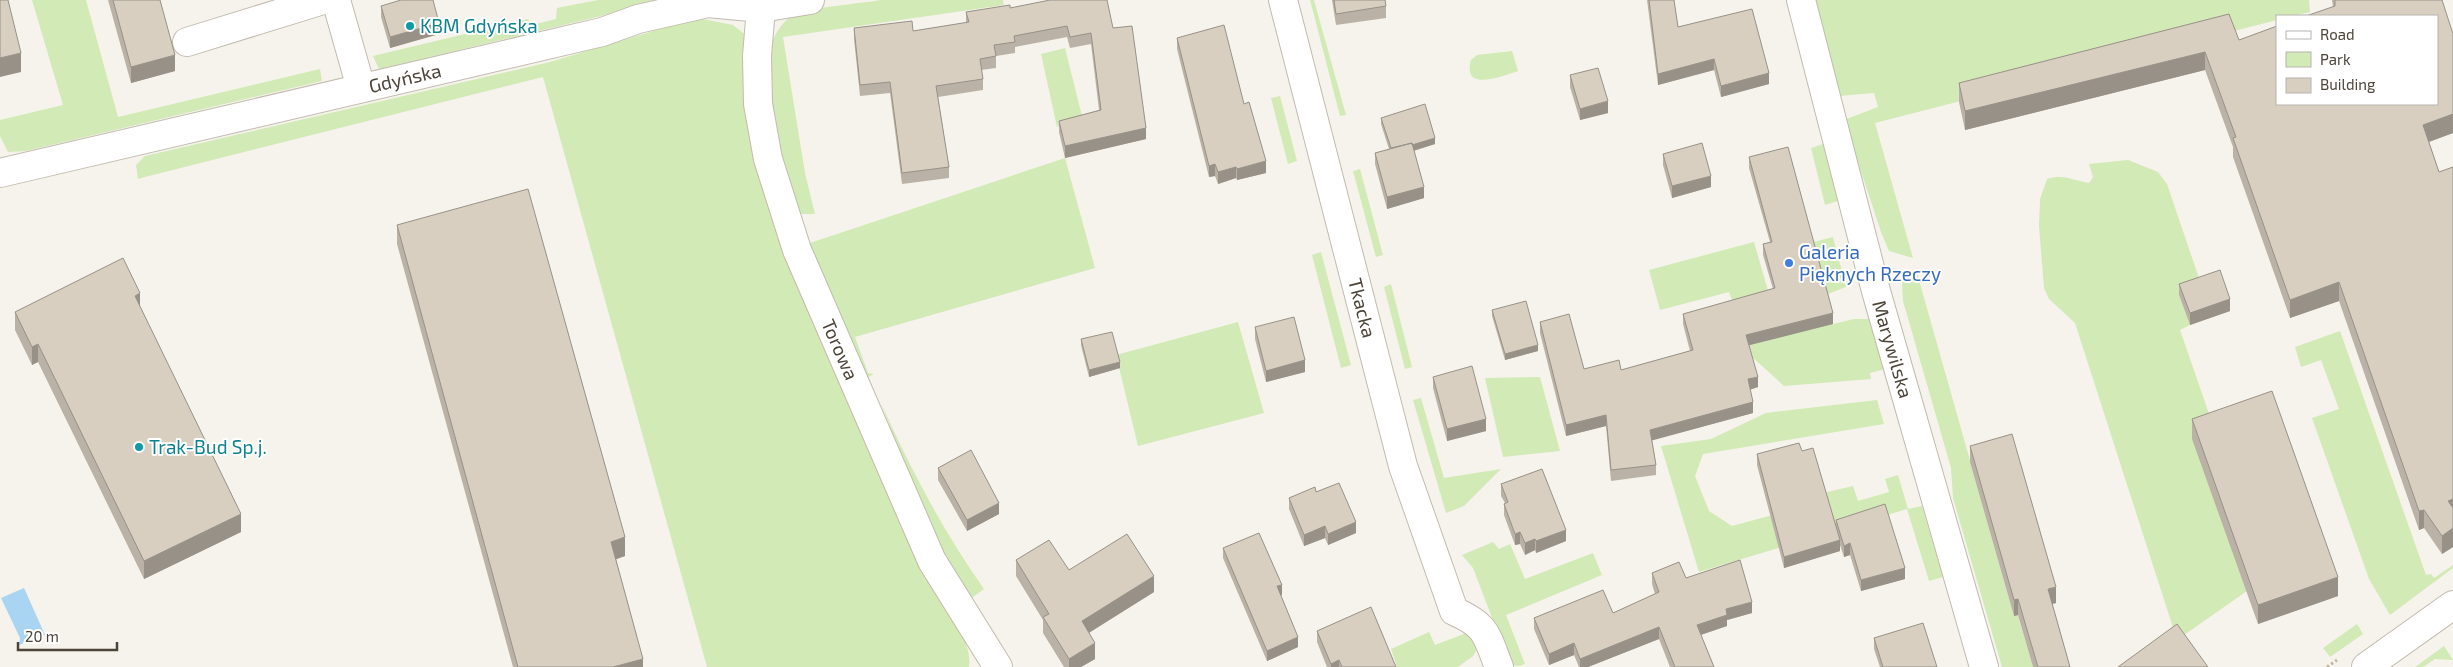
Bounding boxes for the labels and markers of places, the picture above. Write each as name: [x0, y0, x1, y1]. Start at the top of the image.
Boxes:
place label: KBM Gdyńska: [420, 14, 538, 37]
marker: KBM Gdyńska: [404, 20, 416, 32]
place label: Galeria Pięknych Rzeczy: [1799, 240, 1941, 285]
marker: Galeria Pięknych Rzeczy: [1783, 257, 1795, 269]
place label: Trak-Bud Sp.j.: [149, 435, 267, 458]
marker: Trak-Bud Sp.j.: [133, 441, 145, 453]

